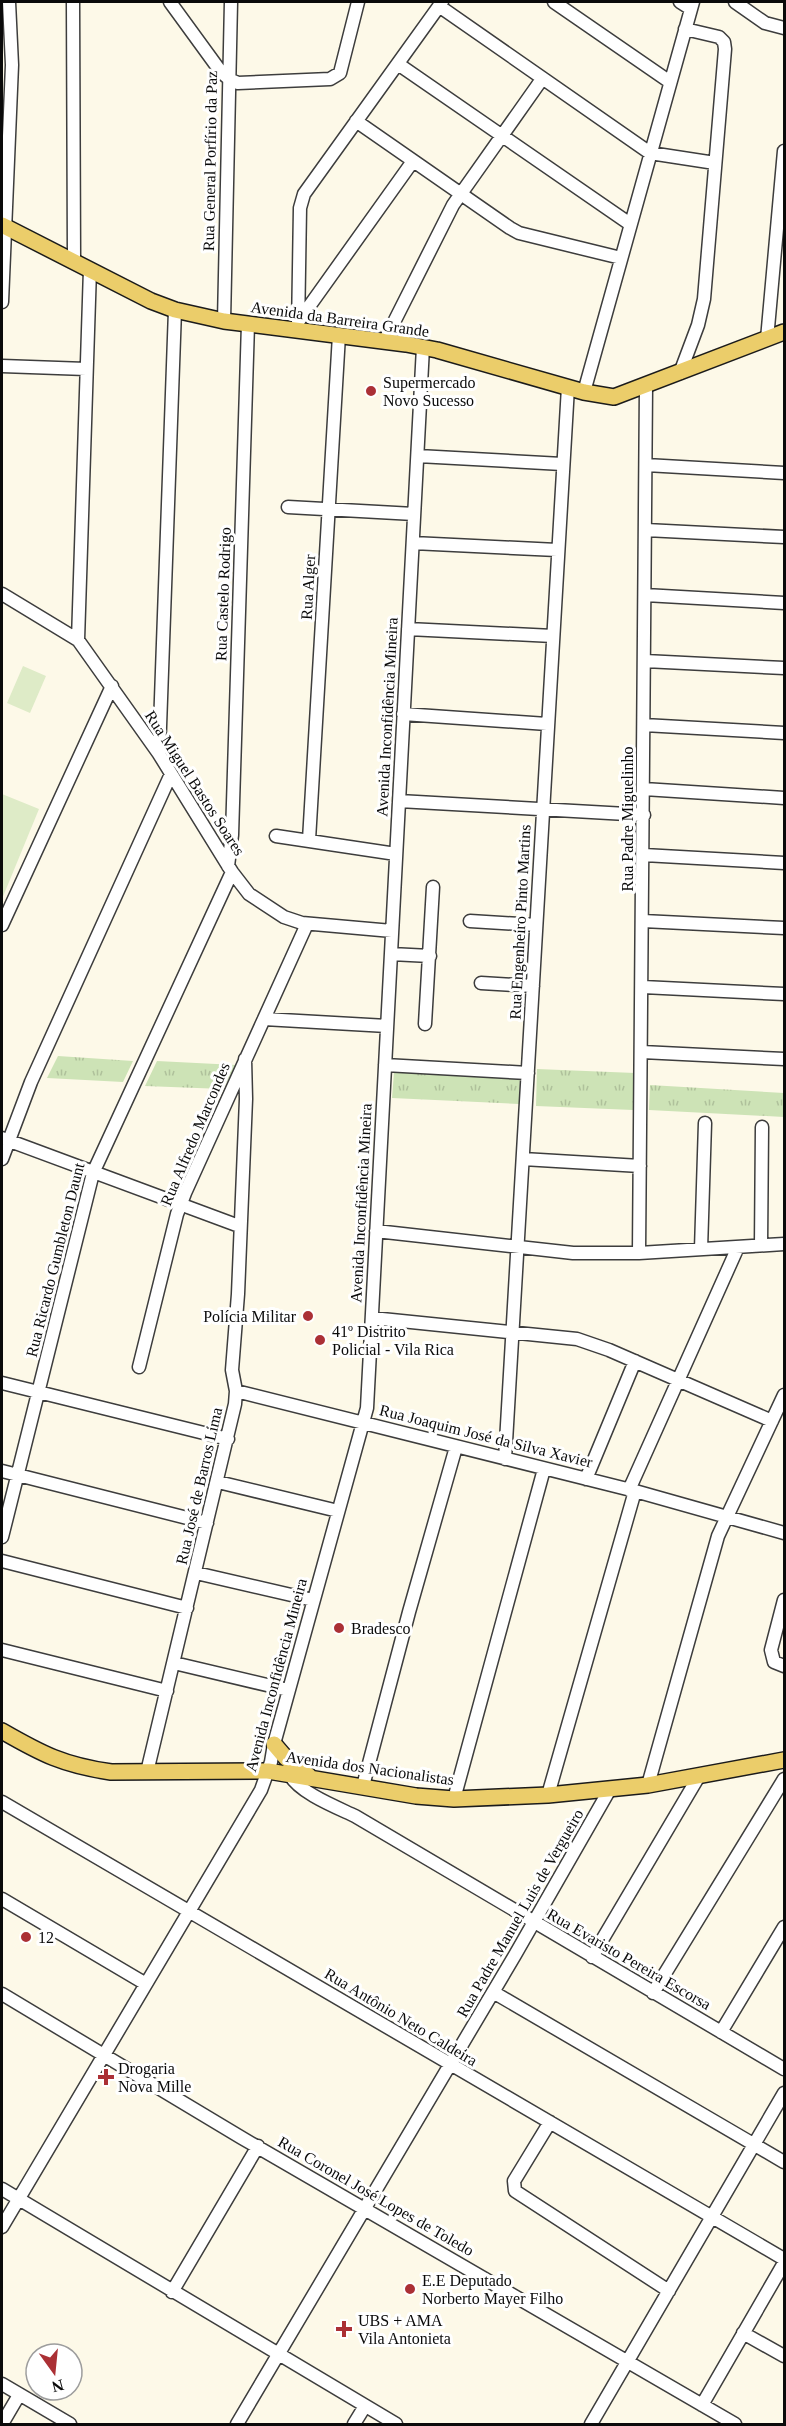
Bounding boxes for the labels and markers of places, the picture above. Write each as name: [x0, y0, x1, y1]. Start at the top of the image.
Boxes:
place label: Supermercado Novo Sucesso: [383, 374, 475, 409]
marker: Supermercado Novo Sucesso: [364, 384, 378, 398]
place label: Polícia Militar: [203, 1308, 297, 1325]
marker: Polícia Militar: [301, 1309, 315, 1323]
place label: 41º Distrito Policial - Vila Rica: [332, 1323, 454, 1358]
marker: 41º Distrito Policial - Vila Rica: [313, 1333, 327, 1347]
place label: Bradesco: [351, 1620, 411, 1637]
marker: Bradesco: [332, 1621, 346, 1635]
place label: 12: [38, 1929, 54, 1946]
marker: 12: [19, 1930, 33, 1944]
place label: Drogaria Nova Mille: [118, 2060, 191, 2095]
marker: Drogaria Nova Mille: [99, 2070, 113, 2084]
place label: E.E Deputado Norberto Mayer Filho: [422, 2272, 563, 2308]
marker: E.E Deputado Norberto Mayer Filho: [403, 2282, 417, 2296]
place label: UBS + AMA Vila Antonieta: [358, 2312, 451, 2347]
marker: UBS + AMA Vila Antonieta: [335, 2320, 353, 2338]

